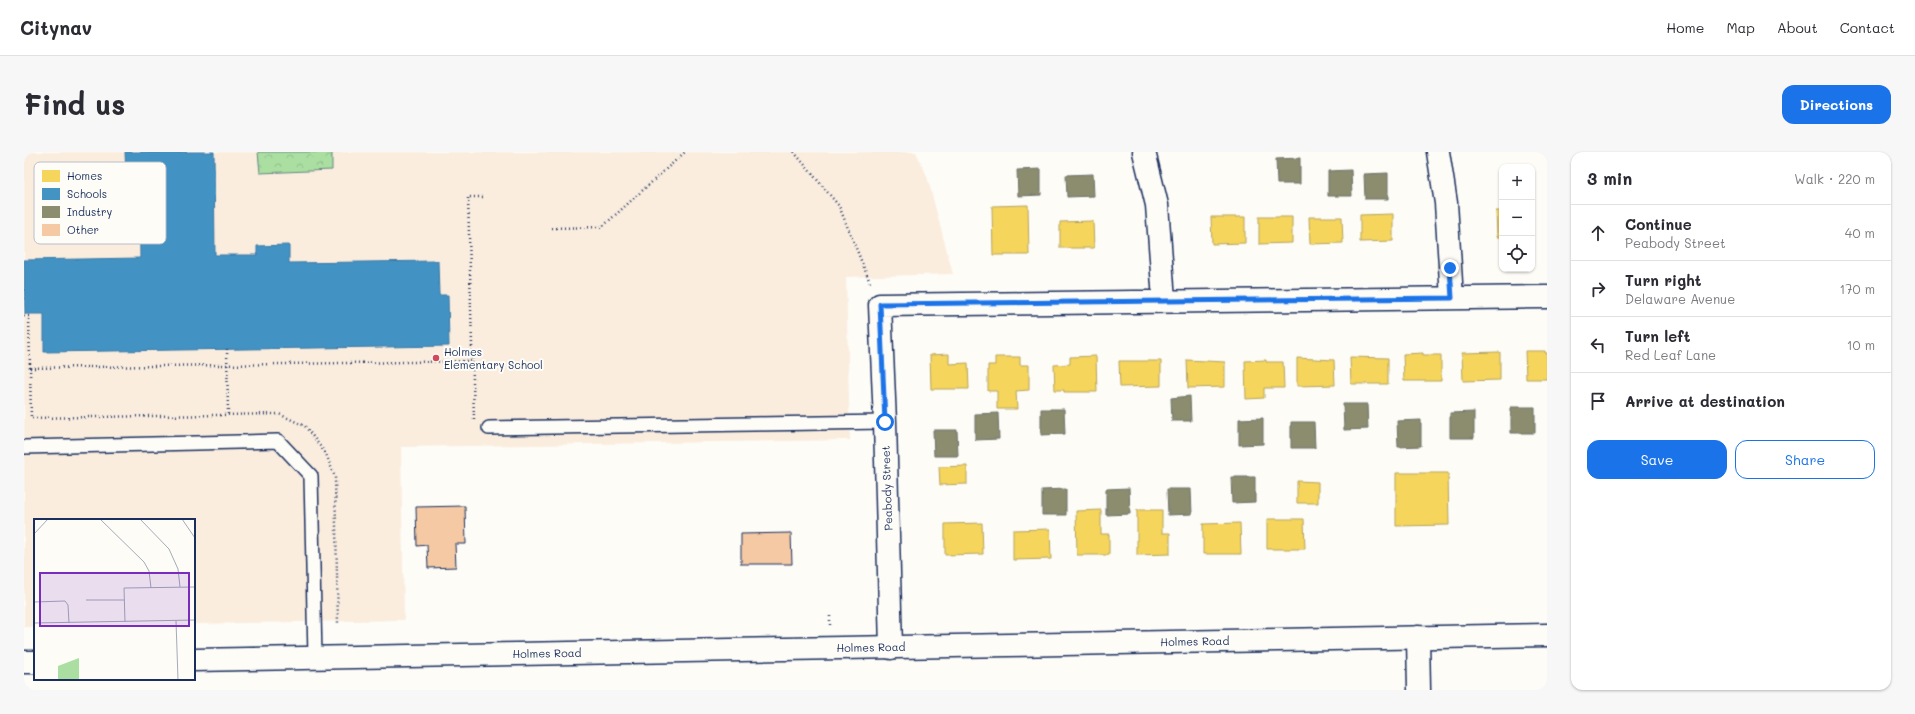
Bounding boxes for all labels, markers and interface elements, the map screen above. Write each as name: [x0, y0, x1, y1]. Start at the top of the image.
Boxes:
text: Citynav: [20, 15, 92, 40]
text: Home: [1666, 18, 1704, 37]
text: Map: [1726, 18, 1755, 37]
text: About: [1777, 18, 1818, 37]
text: Contact: [1840, 18, 1895, 37]
button: Directions: [1782, 85, 1891, 124]
text: Find us: [24, 86, 125, 122]
legend: [34, 162, 166, 244]
map controls: [1499, 164, 1535, 272]
button: +: [1499, 164, 1535, 200]
text: 3 min: [1587, 167, 1632, 189]
text: Homes: [67, 168, 102, 183]
text: Walk · 220 m: [1794, 170, 1875, 187]
text: Schools: [67, 186, 107, 201]
button: −: [1499, 200, 1535, 236]
text: Industry: [67, 204, 113, 219]
text: Continue: [1625, 214, 1692, 234]
text: Other: [67, 222, 99, 237]
icon: ahead: [1587, 222, 1609, 244]
text: 40 m: [1845, 224, 1875, 241]
text: Peabody Street: [1625, 234, 1726, 251]
button: locate: [1499, 236, 1535, 272]
route end: [1441, 259, 1459, 277]
text: Turn right: [1625, 270, 1702, 290]
icon: right: [1587, 278, 1609, 300]
text: 170 m: [1839, 280, 1875, 297]
text: Delaware Avenue: [1625, 290, 1735, 307]
text: Turn left: [1625, 326, 1690, 346]
icon: left: [1587, 334, 1609, 356]
text: 10 m: [1847, 336, 1875, 353]
place label: Holmes Elementary School: [444, 344, 543, 372]
text: Red Leaf Lane: [1625, 346, 1716, 363]
marker: Holmes Elementary School: [431, 353, 441, 363]
icon: arrive: [1587, 390, 1609, 412]
text: Arrive at destination: [1625, 391, 1785, 411]
route start: [876, 413, 894, 431]
button: Save: [1587, 440, 1727, 479]
button: Share: [1735, 440, 1875, 479]
street label: Peabody Street: [878, 445, 895, 531]
inset map: [34, 519, 195, 680]
street label: Holmes Road: [1160, 633, 1229, 649]
street label: Holmes Road: [836, 639, 906, 655]
street label: Holmes Road: [512, 645, 582, 661]

